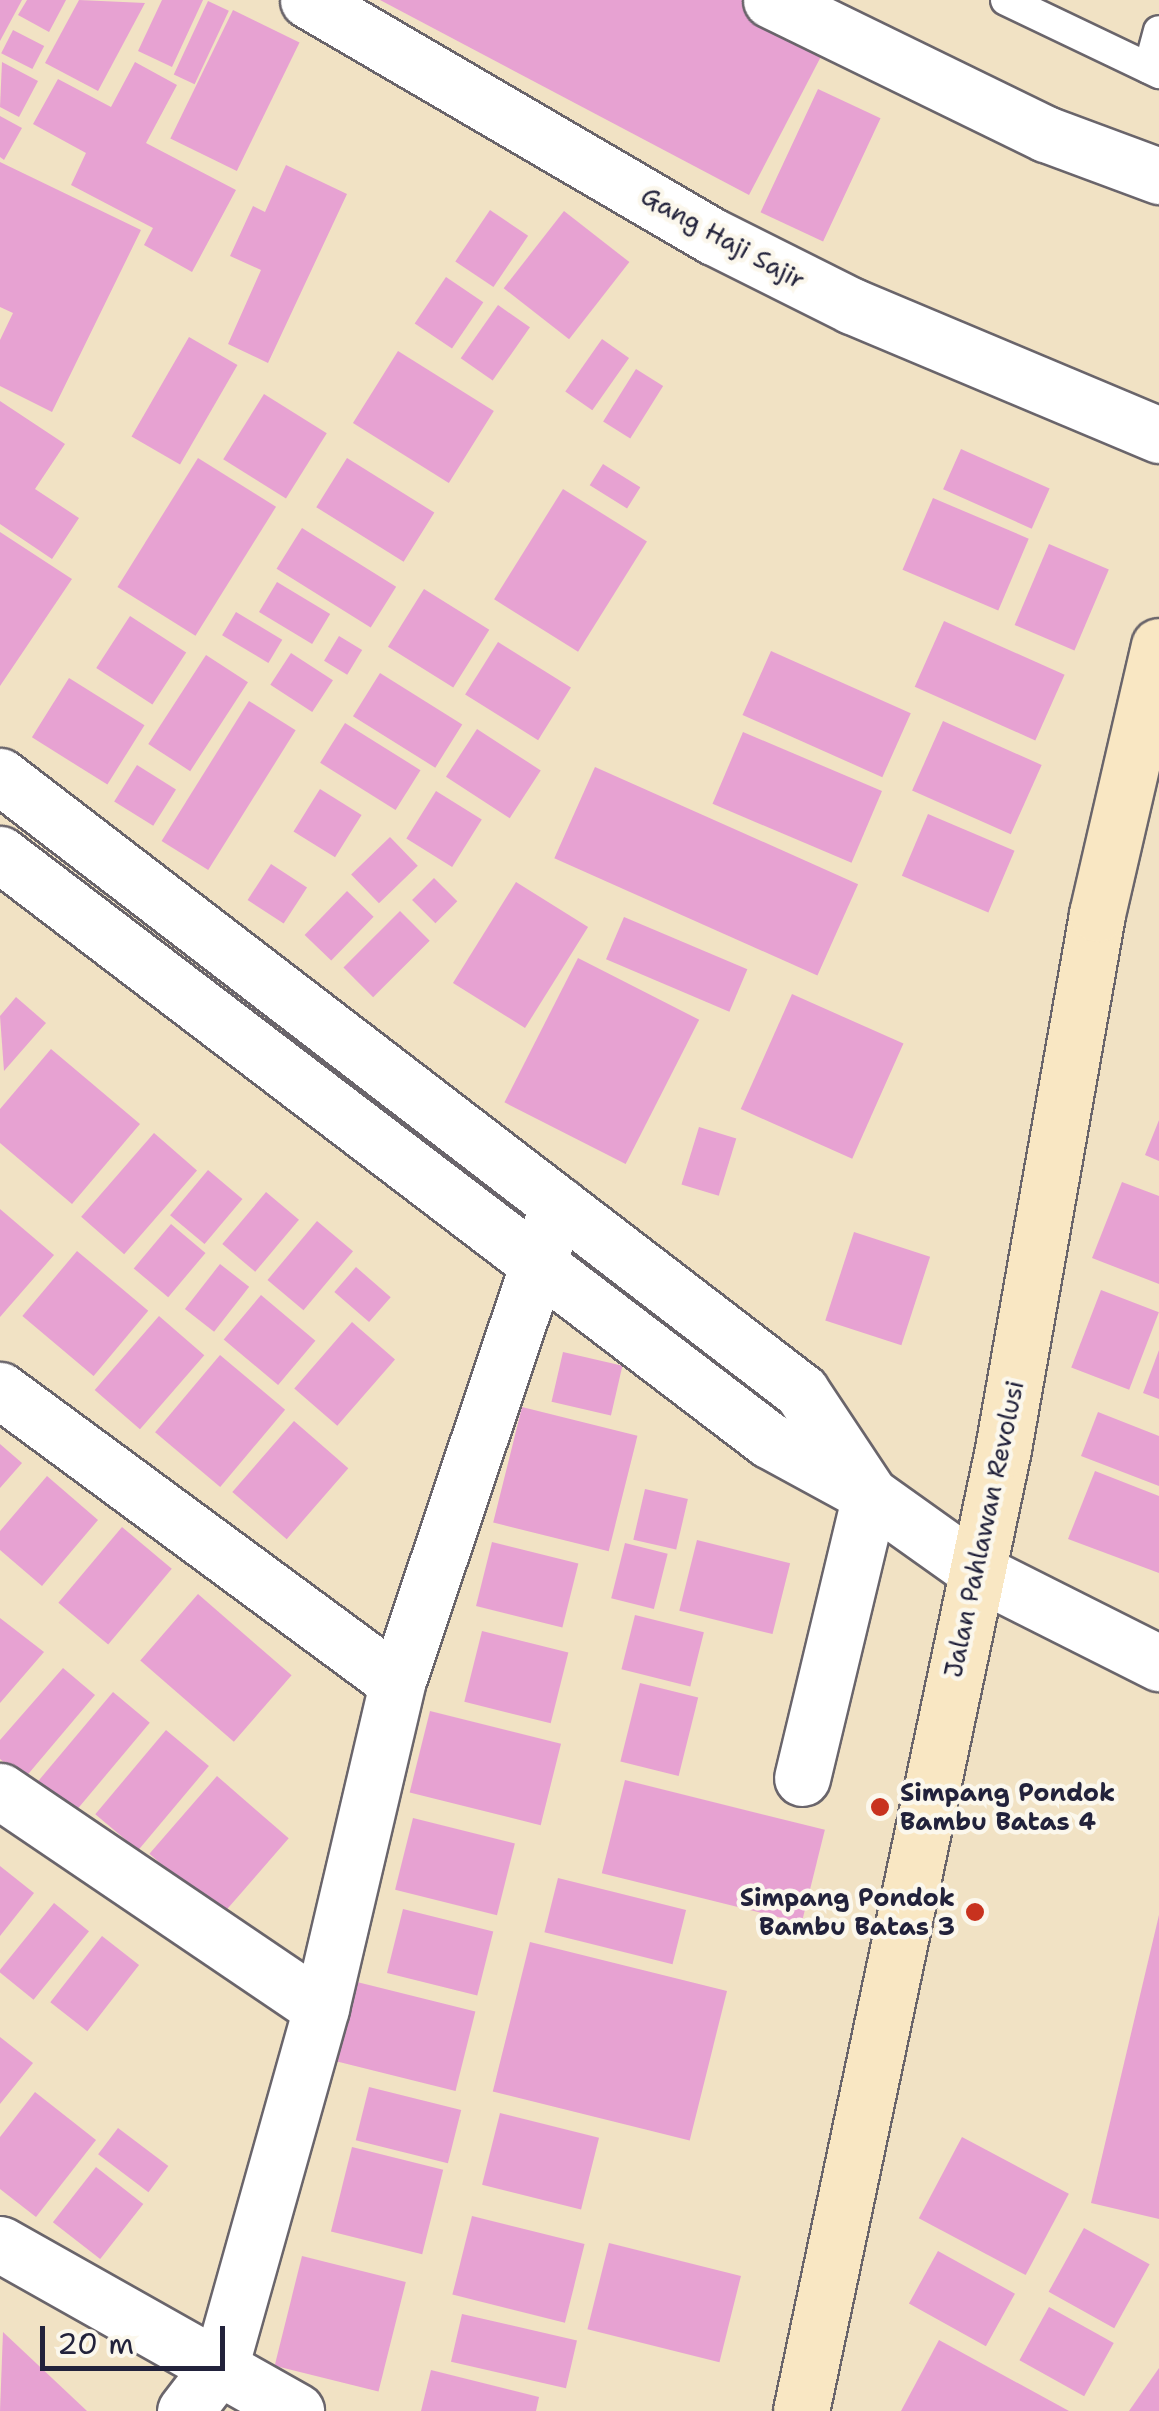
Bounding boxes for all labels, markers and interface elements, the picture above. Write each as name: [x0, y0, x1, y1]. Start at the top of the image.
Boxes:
street label: Gang Haji Sajir: [636, 181, 810, 295]
street label: Jalan Pahlawan Revolusi: [938, 1378, 1030, 1680]
place label: Simpang Pondok Bambu Batas 4: [900, 1778, 1115, 1837]
marker: Simpang Pondok Bambu Batas 4: [869, 1796, 891, 1818]
place label: Simpang Pondok Bambu Batas 3: [740, 1883, 955, 1942]
marker: Simpang Pondok Bambu Batas 3: [964, 1901, 986, 1923]
scale bar: [45, 2306, 230, 2368]
text: 20 m: [57, 2323, 134, 2364]

